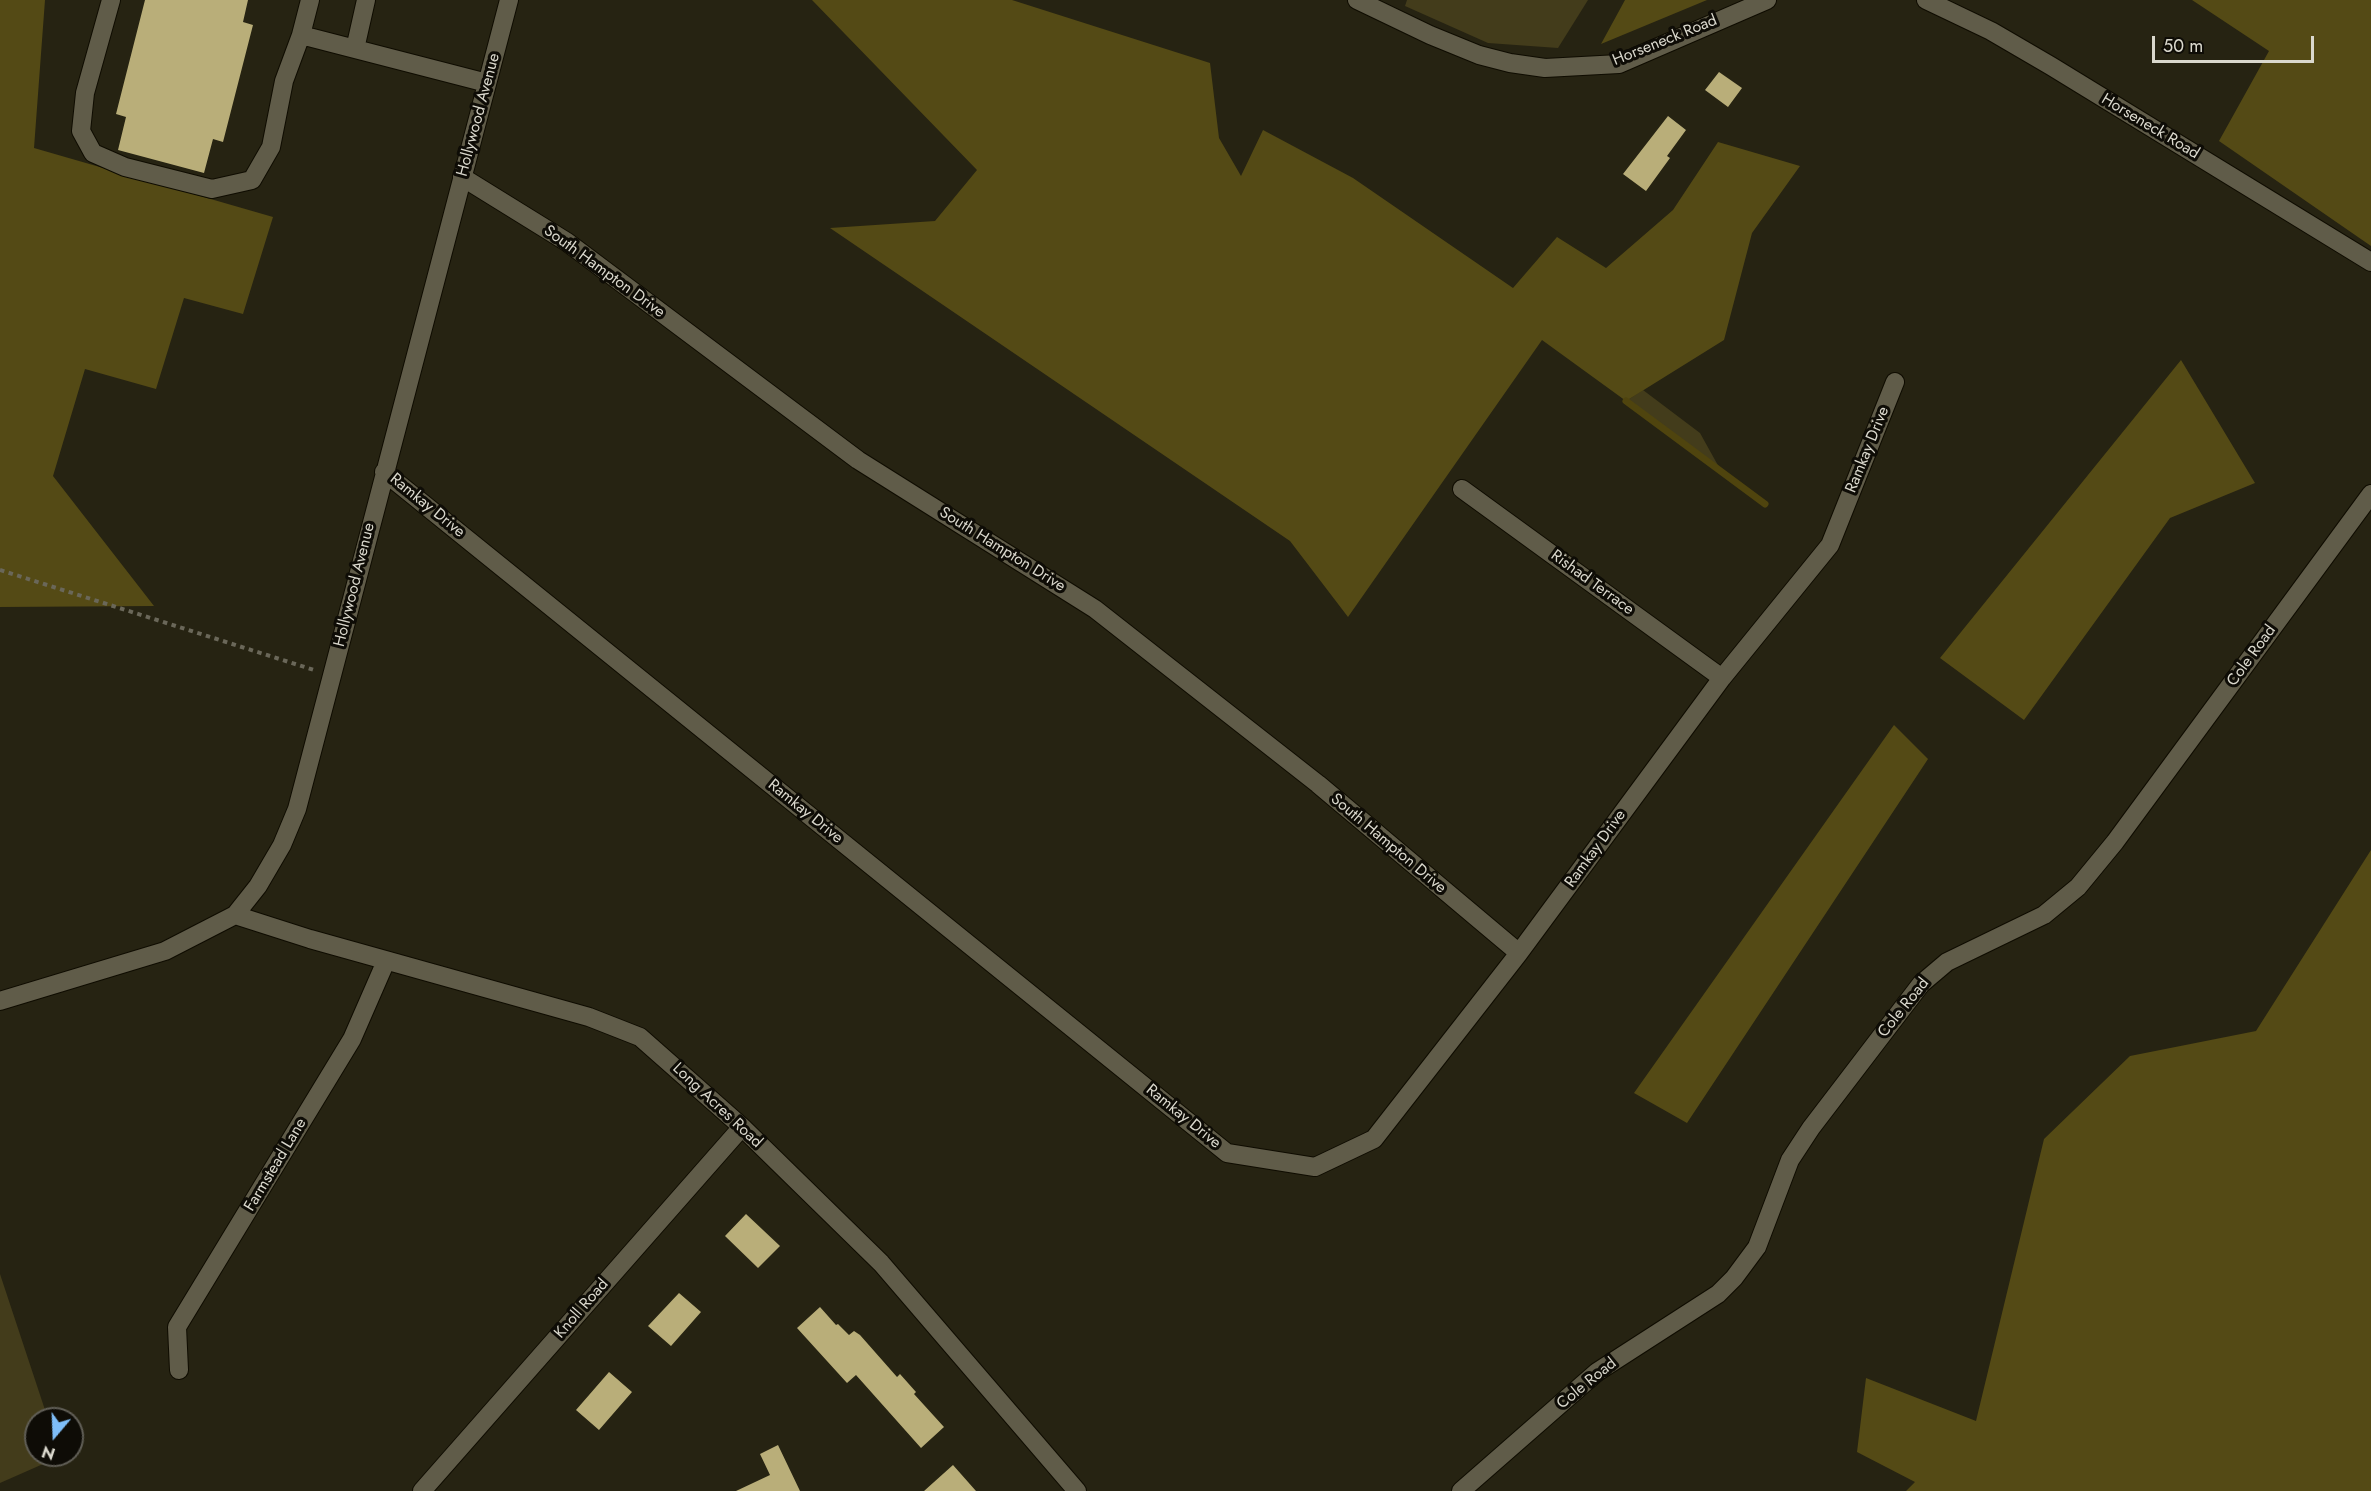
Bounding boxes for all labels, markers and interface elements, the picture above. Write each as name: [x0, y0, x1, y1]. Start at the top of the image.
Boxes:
street label: Horseneck Road: [1610, 11, 1720, 71]
scale bar: [2155, 24, 2317, 62]
text: 50 m: [2163, 33, 2203, 59]
street label: Hollywood Avenue: [453, 51, 505, 179]
street label: Horseneck Road: [2097, 90, 2203, 164]
street label: South Hampton Drive: [540, 222, 668, 322]
street label: Ramkay Drive: [1842, 404, 1894, 496]
street label: Ramkay Drive: [386, 470, 468, 542]
street label: South Hampton Drive: [935, 503, 1069, 597]
street label: Hollywood Avenue: [330, 521, 380, 649]
street label: Rishad Terrace: [1547, 546, 1637, 620]
street label: Cole Road: [2223, 622, 2281, 690]
street label: Ramkay Drive: [764, 776, 846, 848]
street label: South Hampton Drive: [1326, 790, 1450, 898]
street label: Ramkay Drive: [1561, 806, 1631, 892]
street label: Cole Road: [1874, 974, 1934, 1042]
street label: Long Acres Road: [668, 1060, 766, 1152]
street label: Ramkay Drive: [1142, 1081, 1224, 1153]
street label: Farmstead Lane: [241, 1115, 311, 1215]
street label: Knoll Road: [551, 1275, 613, 1343]
street label: Cole Road: [1553, 1354, 1621, 1414]
north arrow: [24, 1407, 84, 1467]
text: N: [39, 1440, 58, 1466]

